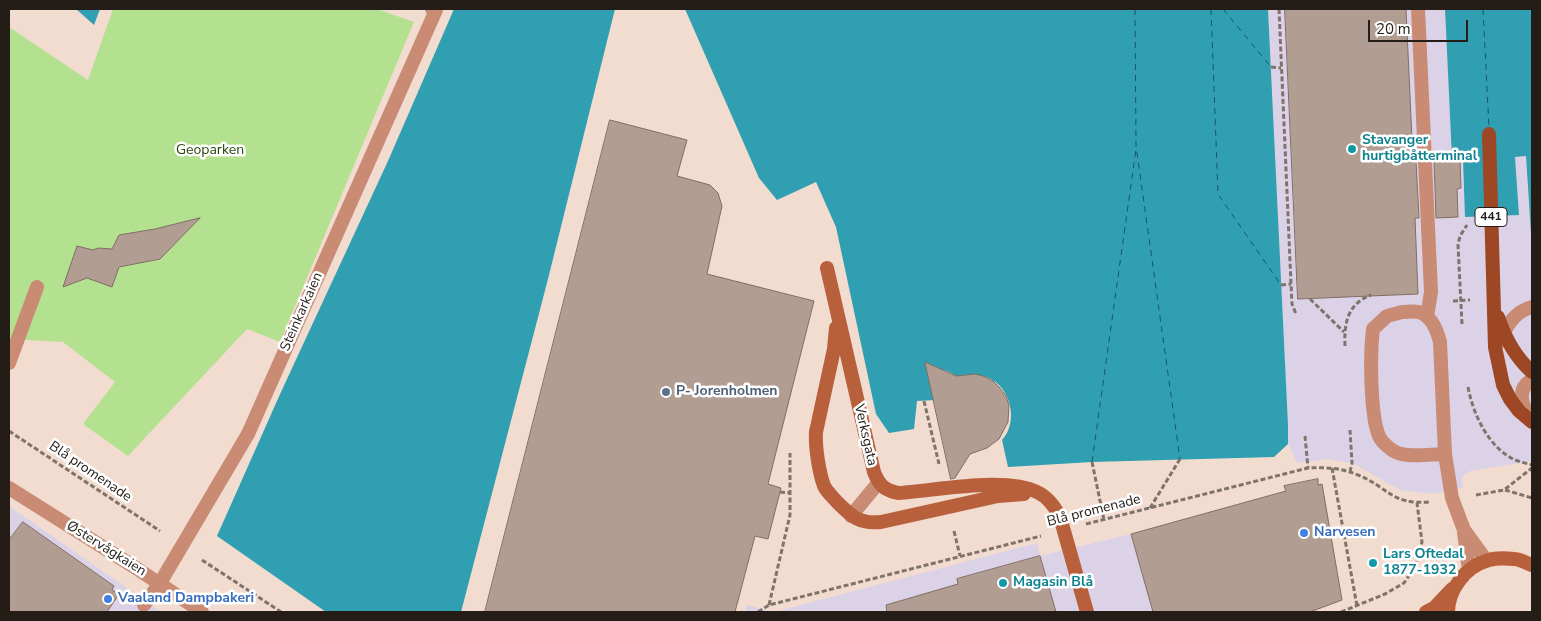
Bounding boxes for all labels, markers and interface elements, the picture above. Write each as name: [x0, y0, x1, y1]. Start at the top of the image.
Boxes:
scale bar: [1371, 10, 1471, 42]
text: 20 m: [1376, 19, 1411, 39]
place label: Stavanger hurtigbåtterminal: [1362, 133, 1477, 166]
park label: Geoparken: [176, 143, 244, 159]
marker: Stavanger hurtigbåtterminal: [1346, 143, 1358, 155]
road number: 441: [1475, 208, 1507, 226]
street label: Steinkarkaien: [277, 270, 327, 354]
place label: P- Jorenholmen: [676, 384, 778, 400]
marker: P- Jorenholmen: [660, 386, 672, 398]
street label: Verksgata: [850, 402, 880, 468]
street label: Blå promenade: [46, 438, 134, 506]
street label: Blå promenade: [1045, 491, 1143, 531]
street label: Østervågkaien: [63, 518, 149, 580]
place label: Narvesen: [1314, 525, 1375, 541]
marker: Narvesen: [1298, 527, 1310, 539]
place label: Lars Oftedal 1877-1932: [1383, 547, 1464, 580]
marker: Lars Oftedal 1877-1932: [1367, 557, 1379, 569]
place label: Magasin Blå: [1013, 575, 1093, 591]
marker: Magasin Blå: [997, 577, 1009, 589]
place label: Vaaland Dampbakeri: [118, 591, 254, 607]
marker: Vaaland Dampbakeri: [102, 593, 114, 605]

